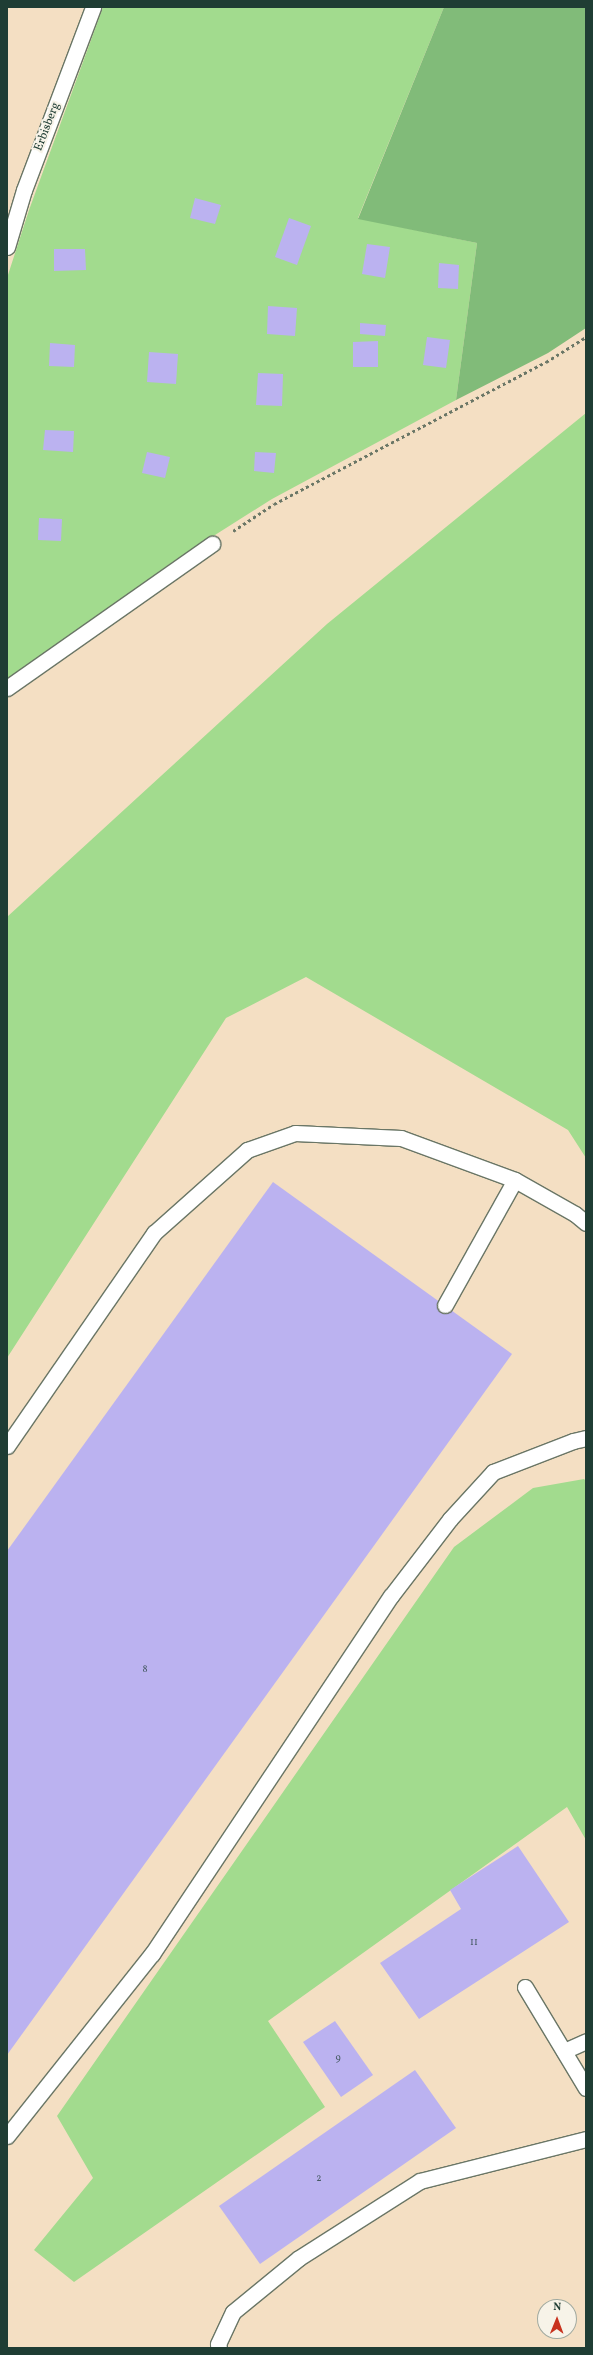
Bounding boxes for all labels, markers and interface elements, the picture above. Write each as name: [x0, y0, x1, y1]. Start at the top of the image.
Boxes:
street label: Erbisberg: [32, 101, 64, 153]
house number: 8: [142, 1664, 148, 1676]
house number: 11: [470, 1937, 478, 1949]
house number: 9: [335, 2053, 341, 2065]
house number: 2: [316, 2173, 322, 2185]
north arrow: [537, 2299, 577, 2339]
text: N: [553, 2300, 561, 2315]

